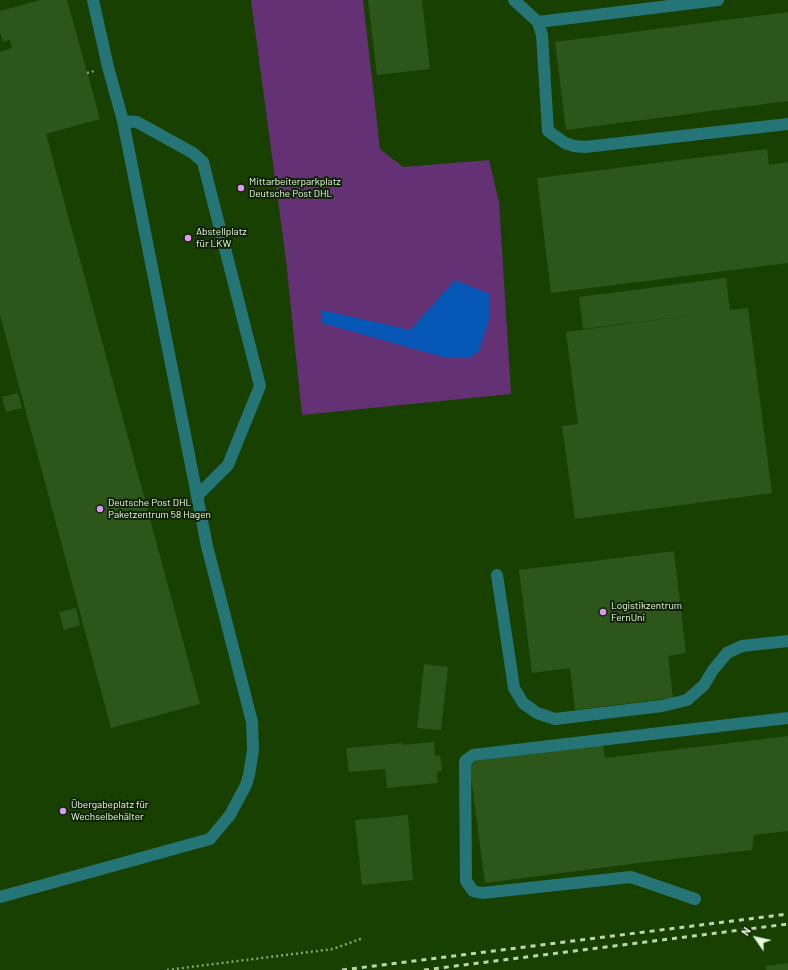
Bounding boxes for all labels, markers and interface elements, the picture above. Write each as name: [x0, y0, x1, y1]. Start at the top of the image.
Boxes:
place label: Mittarbeiterparkplatz Deutsche Post DHL: [249, 176, 341, 200]
marker: Mittarbeiterparkplatz Deutsche Post DHL: [236, 183, 246, 193]
place label: Abstellplatz für LKW: [196, 226, 247, 250]
marker: Abstellplatz für LKW: [183, 233, 193, 243]
place label: Deutsche Post DHL Paketzentrum 58 Hagen: [108, 497, 211, 520]
marker: Deutsche Post DHL Paketzentrum 58 Hagen: [95, 504, 105, 514]
place label: Logistikzentrum FernUni: [611, 600, 682, 624]
marker: Logistikzentrum FernUni: [598, 607, 608, 617]
place label: Übergabeplatz für Wechselbehälter: [71, 799, 148, 822]
marker: Übergabeplatz für Wechselbehälter: [58, 806, 68, 816]
north arrow: [736, 918, 776, 958]
text: N: [738, 924, 753, 938]

